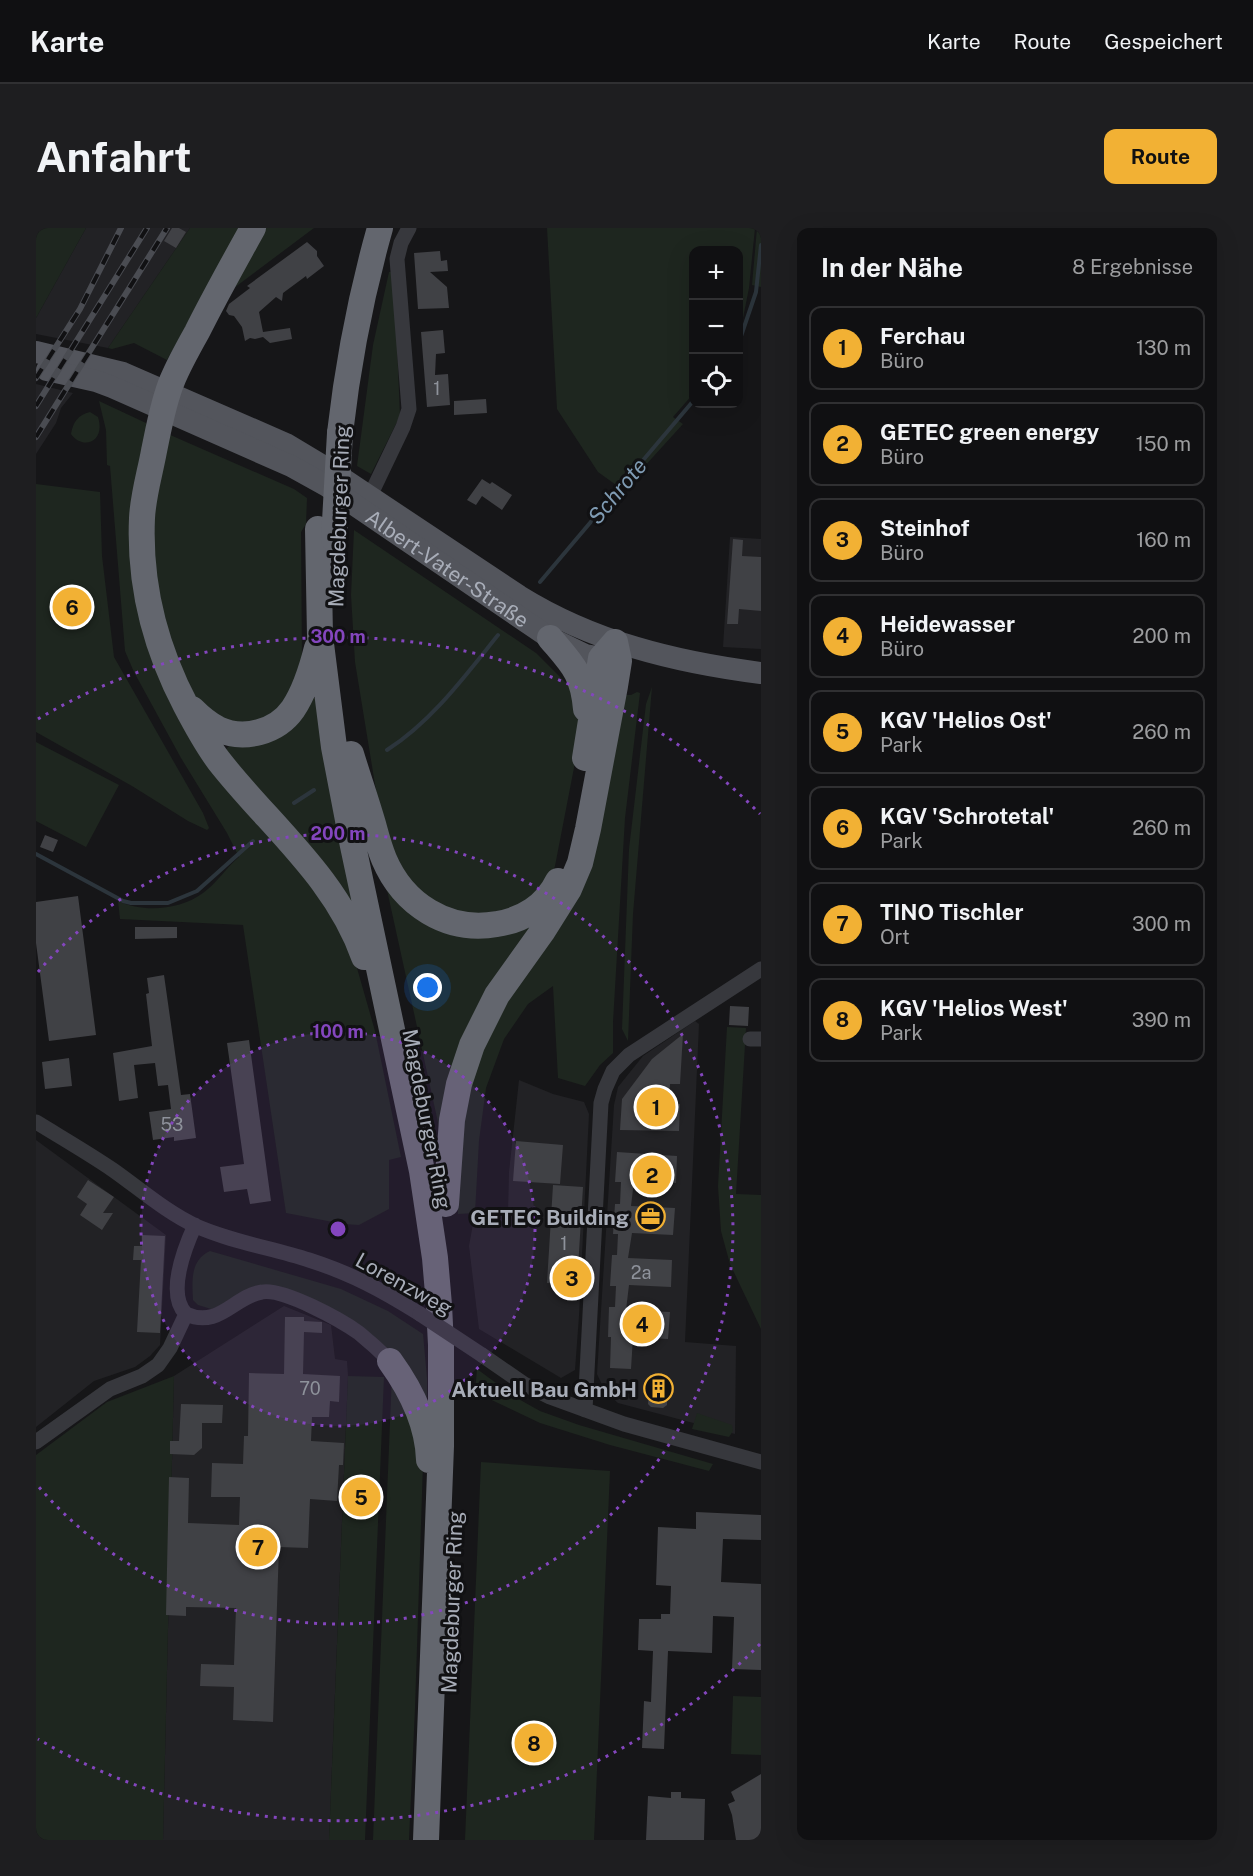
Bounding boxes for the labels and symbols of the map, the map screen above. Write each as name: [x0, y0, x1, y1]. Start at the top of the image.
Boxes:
house number: 1: [433, 378, 441, 399]
street label: Magdeburger Ring: [323, 424, 355, 608]
water label: Schrote: [582, 453, 652, 529]
street label: Albert-Vater-Straße: [361, 504, 534, 633]
pin: 6: [52, 584, 92, 629]
text: 300 m: [310, 626, 366, 647]
text: 200 m: [311, 823, 365, 844]
your location: [413, 973, 442, 1002]
text: 100 m: [312, 1021, 364, 1042]
street label: Magdeburger Ring: [397, 1027, 457, 1211]
pin: 1: [636, 1084, 676, 1130]
house number: 53: [161, 1114, 183, 1135]
pin: 2: [632, 1152, 672, 1198]
office icon: GETEC Building: [634, 1201, 666, 1233]
place label: GETEC Building: [470, 1205, 629, 1230]
centre of rings: [328, 1219, 348, 1239]
house number: 1: [560, 1233, 568, 1254]
street label: Lorenzweg: [351, 1247, 457, 1321]
pin: 3: [552, 1256, 592, 1300]
house number: 2a: [631, 1262, 651, 1283]
pin: 4: [622, 1302, 662, 1346]
building icon: Aktuell Bau GmbH: [642, 1373, 674, 1405]
place label: Aktuell Bau GmbH: [451, 1377, 637, 1402]
house number: 70: [299, 1378, 321, 1399]
pin: 5: [342, 1474, 380, 1520]
street label: Magdeburger Ring: [436, 1510, 468, 1694]
pin: 7: [238, 1524, 278, 1570]
pin: 8: [514, 1720, 554, 1766]

